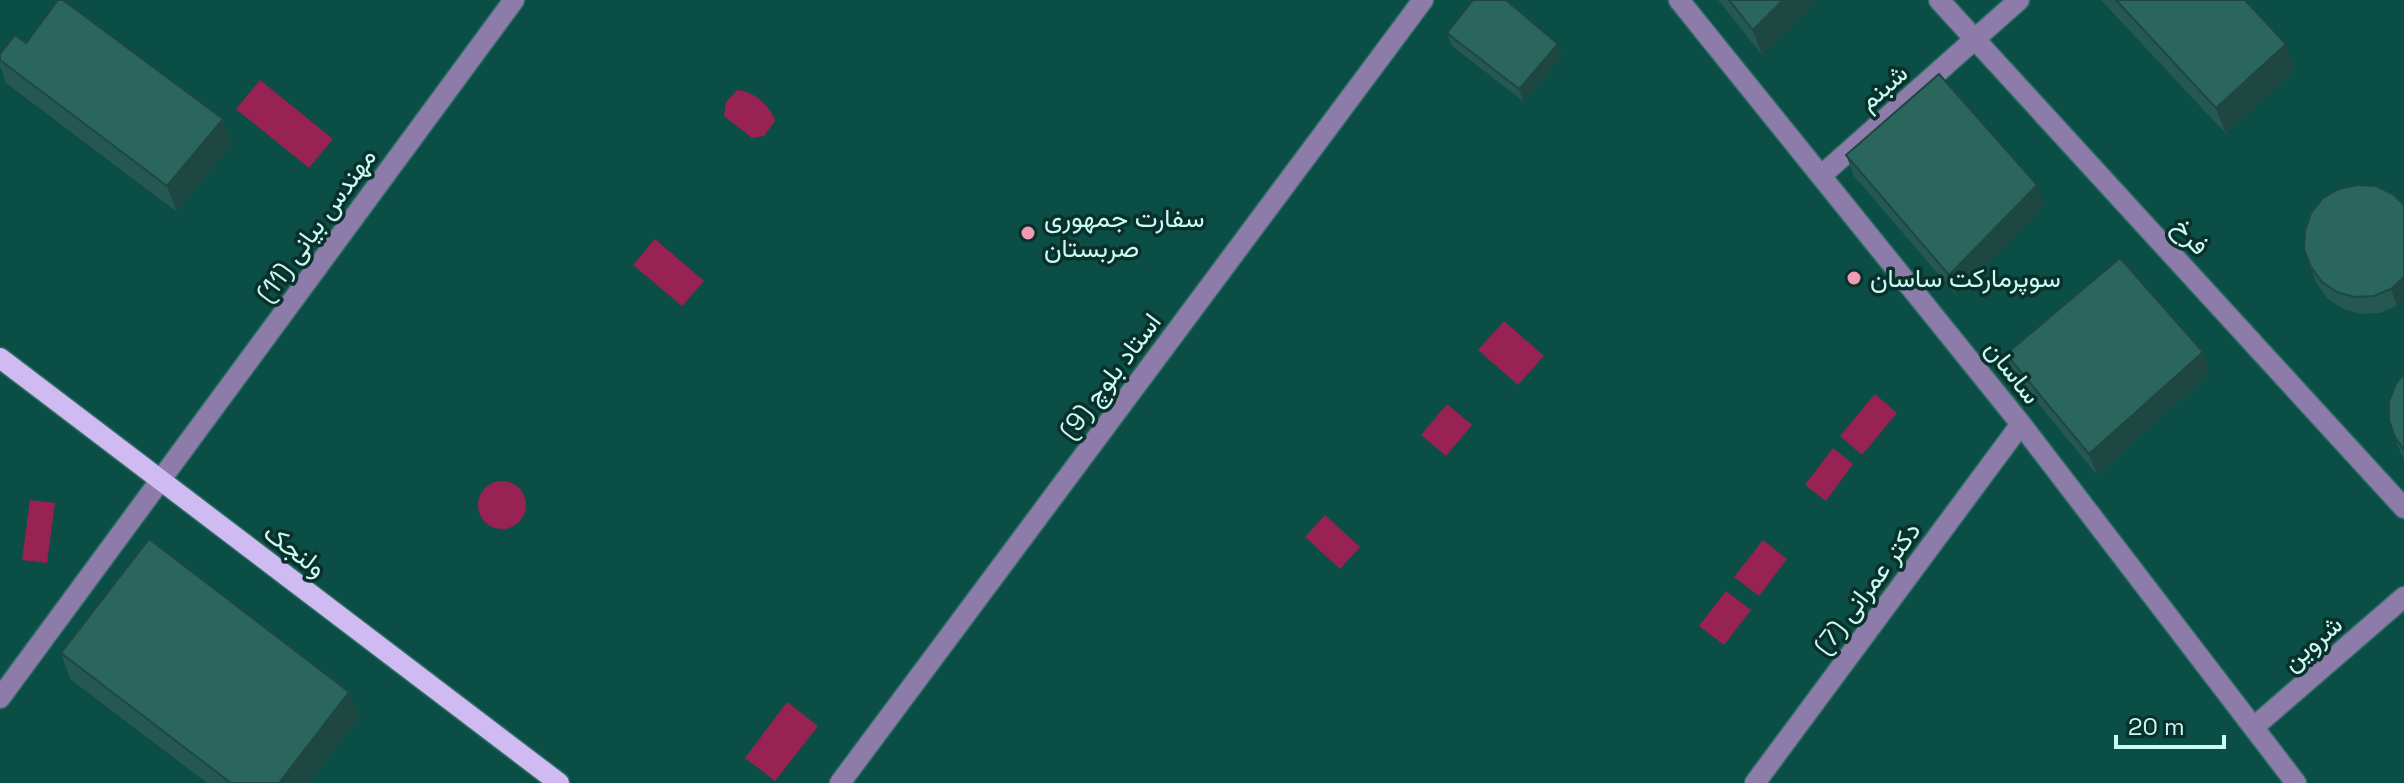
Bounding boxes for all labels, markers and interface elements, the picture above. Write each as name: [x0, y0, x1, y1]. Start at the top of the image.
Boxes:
street label: شبنم: [1851, 56, 1915, 118]
street label: مهندس بیانی (11): [248, 141, 384, 309]
place label: سفارت جمهوری صربستان: [1044, 201, 1205, 265]
street label: فرخ: [2164, 210, 2217, 263]
marker: سفارت جمهوری صربستان: [1019, 224, 1037, 242]
place label: سوپرمارکت ساسان: [1870, 261, 2061, 296]
marker: سوپرمارکت ساسان: [1845, 269, 1863, 287]
street label: استاد بلوچ (9): [1051, 306, 1169, 447]
street label: ساسان: [1977, 333, 2049, 411]
street label: ولنجک: [257, 515, 333, 585]
street label: دکتر عمرانی (7): [1806, 515, 1928, 661]
street label: شروین: [2275, 607, 2349, 679]
scale bar: [2116, 699, 2224, 749]
text: 20 m: [2128, 711, 2185, 742]

